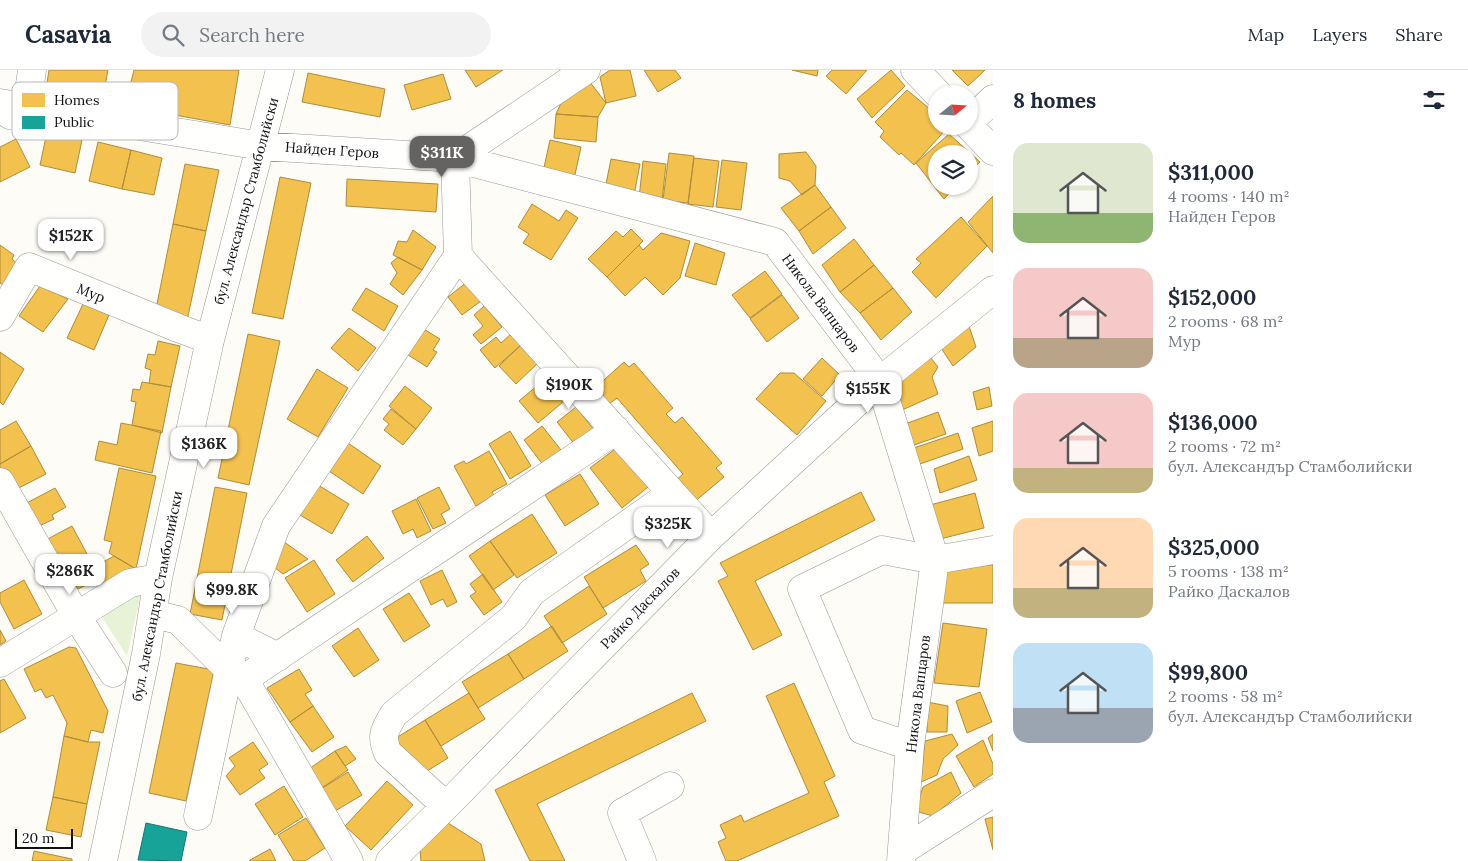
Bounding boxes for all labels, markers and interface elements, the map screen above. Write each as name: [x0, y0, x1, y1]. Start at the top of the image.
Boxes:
search box: [141, 12, 491, 57]
text: Casavia: [25, 19, 111, 50]
icon: search: [159, 21, 187, 49]
text: Search here: [199, 23, 305, 47]
text: Map: [1248, 23, 1284, 46]
text: Layers: [1312, 23, 1367, 46]
text: Share: [1395, 23, 1443, 46]
legend: [12, 82, 178, 140]
north arrow: [928, 85, 978, 135]
map controls: [928, 85, 978, 195]
icon: filters: [1420, 86, 1448, 114]
text: 8 homes: [1013, 87, 1096, 114]
text: Homes: [54, 91, 99, 109]
street label: бул. Александър Стамболийски: [210, 95, 282, 307]
text: Public: [54, 113, 94, 131]
pin: $311K: [407, 136, 477, 178]
street label: Найден Геров: [284, 138, 380, 162]
text: $311K: [421, 142, 463, 162]
button: layers: [928, 145, 978, 195]
text: $311,000: [1168, 159, 1254, 186]
icon: home: [1053, 163, 1113, 223]
text: 4 rooms · 140 m²: [1168, 186, 1290, 206]
text: Найден Геров: [1168, 206, 1276, 226]
pin: $152K: [36, 218, 106, 261]
text: $152K: [49, 225, 93, 245]
street label: Никола Вапцаров: [778, 250, 864, 356]
street label: Мур: [74, 279, 108, 307]
text: $152,000: [1168, 284, 1256, 311]
icon: home: [1053, 288, 1113, 348]
text: 2 rooms · 68 m²: [1168, 311, 1283, 331]
text: Мур: [1168, 331, 1201, 351]
pin: $190K: [534, 368, 604, 410]
pin: $155K: [833, 372, 903, 414]
text: $190K: [546, 374, 592, 394]
text: $155K: [846, 378, 890, 398]
text: $136,000: [1168, 409, 1258, 436]
icon: home: [1053, 413, 1113, 473]
pin: $136K: [169, 426, 239, 469]
text: $136K: [181, 433, 227, 453]
text: 2 rooms · 72 m²: [1168, 436, 1281, 456]
text: бул. Александър Стамболийски: [1168, 456, 1412, 476]
street label: бул. Александър Стамболийски: [128, 489, 186, 703]
pin: $325K: [633, 506, 703, 549]
text: $325K: [645, 513, 691, 533]
text: $325,000: [1168, 534, 1260, 561]
icon: home: [1053, 538, 1113, 598]
pin: $286K: [35, 554, 105, 596]
text: $286K: [46, 560, 94, 580]
text: 5 rooms · 138 m²: [1168, 561, 1289, 581]
street label: Райко Даскалов: [596, 563, 684, 653]
pin: $99.8K: [191, 572, 273, 615]
text: $99.8K: [206, 579, 258, 599]
text: Райко Даскалов: [1168, 581, 1290, 601]
street label: Никола Вапцаров: [902, 634, 934, 754]
text: $99,800: [1168, 659, 1248, 686]
icon: home: [1053, 663, 1113, 723]
text: 2 rooms · 58 m²: [1168, 686, 1283, 706]
text: бул. Александър Стамболийски: [1168, 706, 1412, 726]
scale bar: [15, 826, 72, 849]
text: 20 m: [22, 829, 54, 847]

